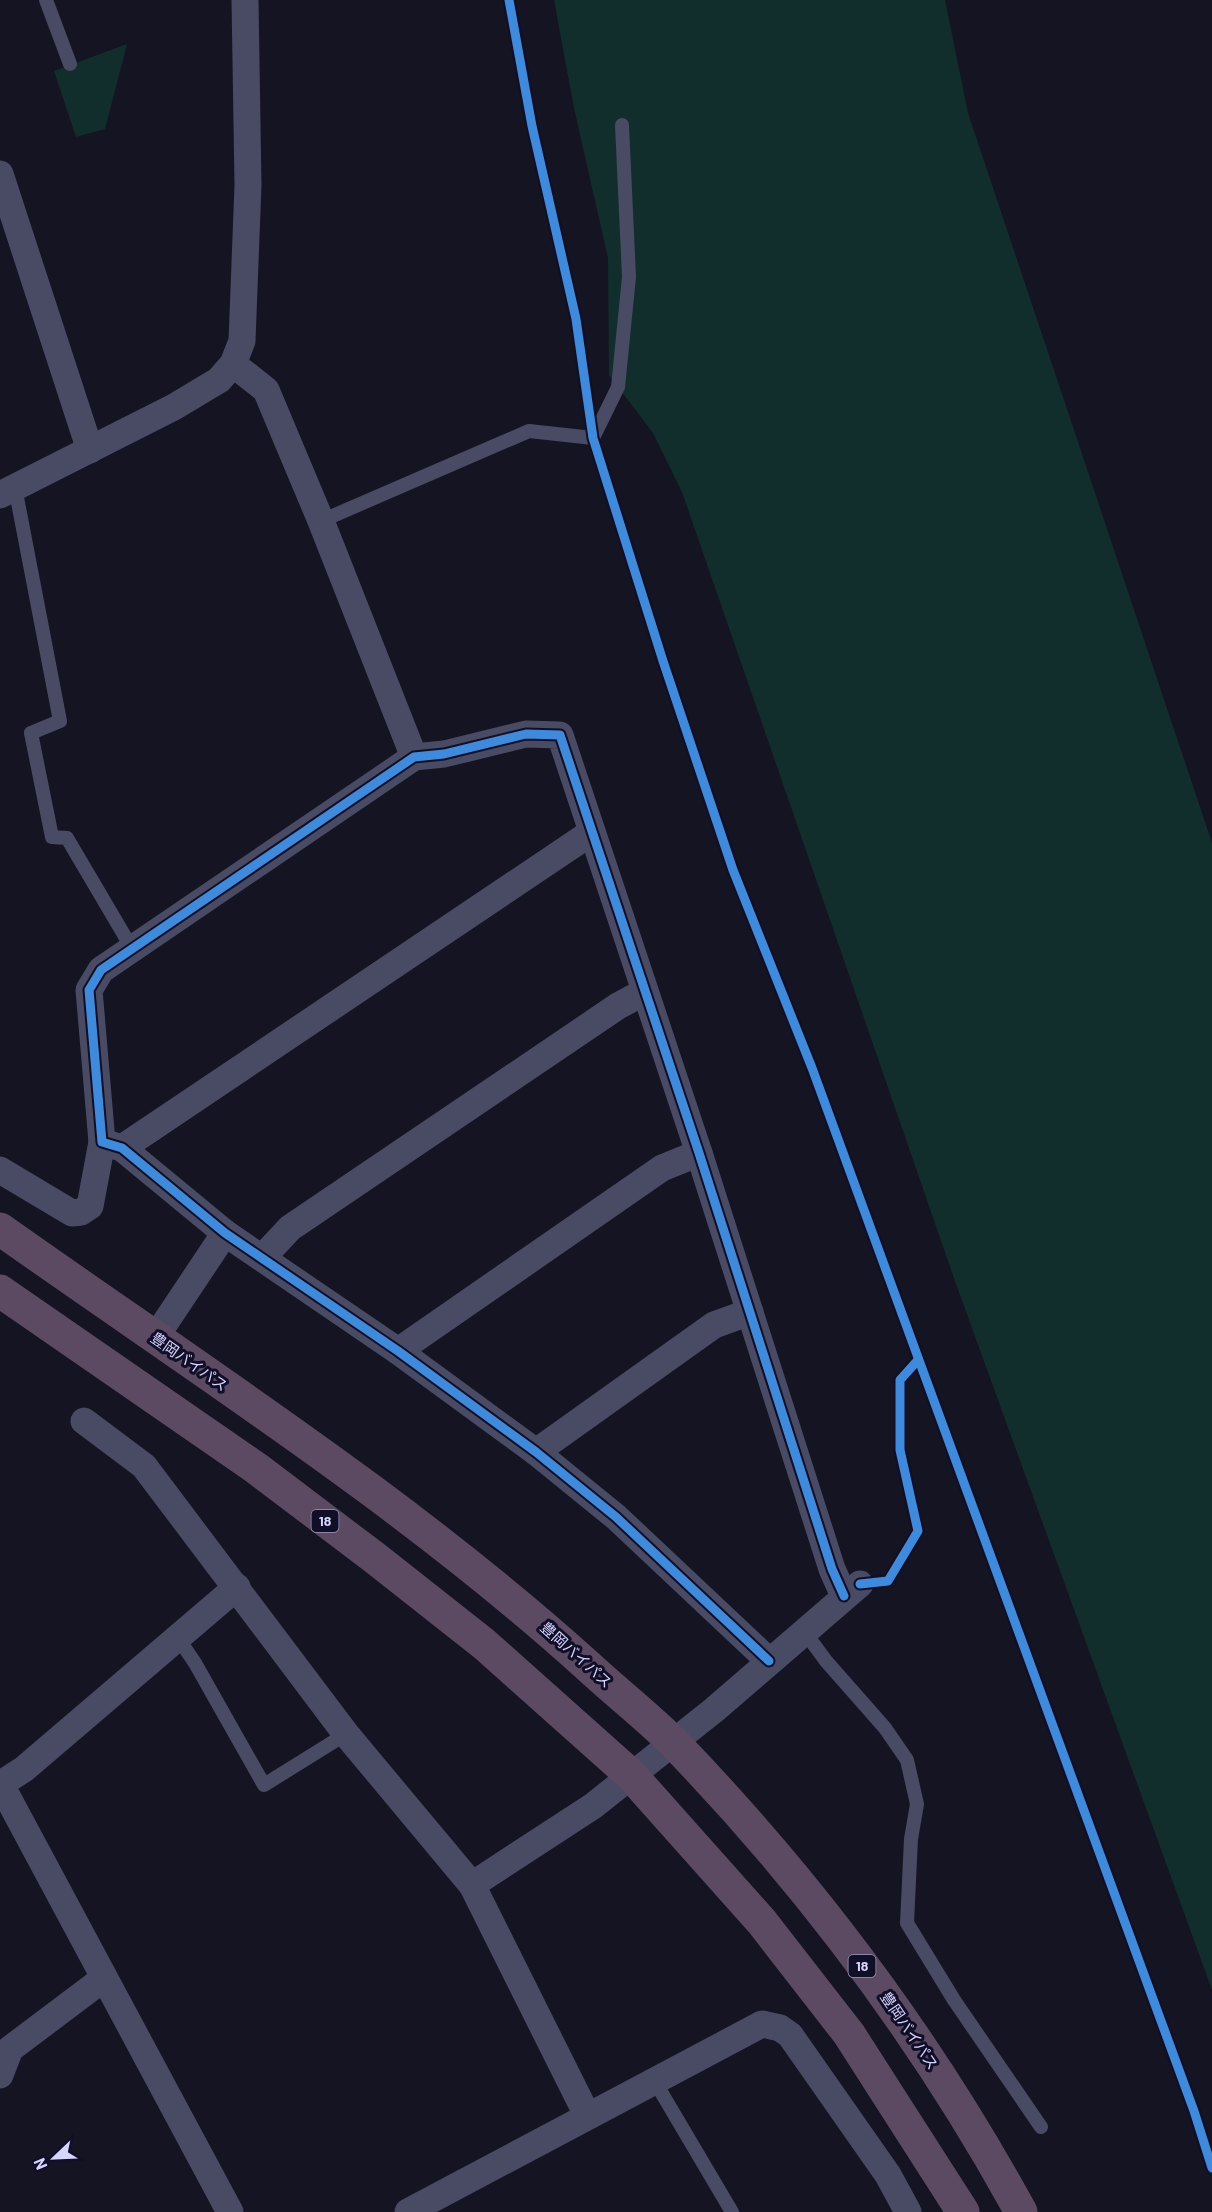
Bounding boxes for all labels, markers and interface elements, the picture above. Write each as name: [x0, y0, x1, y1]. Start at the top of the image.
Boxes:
street label: 豊岡バイパス: [148, 1328, 231, 1394]
road number: 18: [312, 1510, 338, 1532]
street label: 豊岡バイパス: [537, 1618, 616, 1691]
road number: 18: [848, 1955, 876, 1977]
street label: 豊岡バイパス: [877, 1988, 942, 2073]
north arrow: [24, 2128, 84, 2188]
text: N: [29, 2155, 51, 2173]

